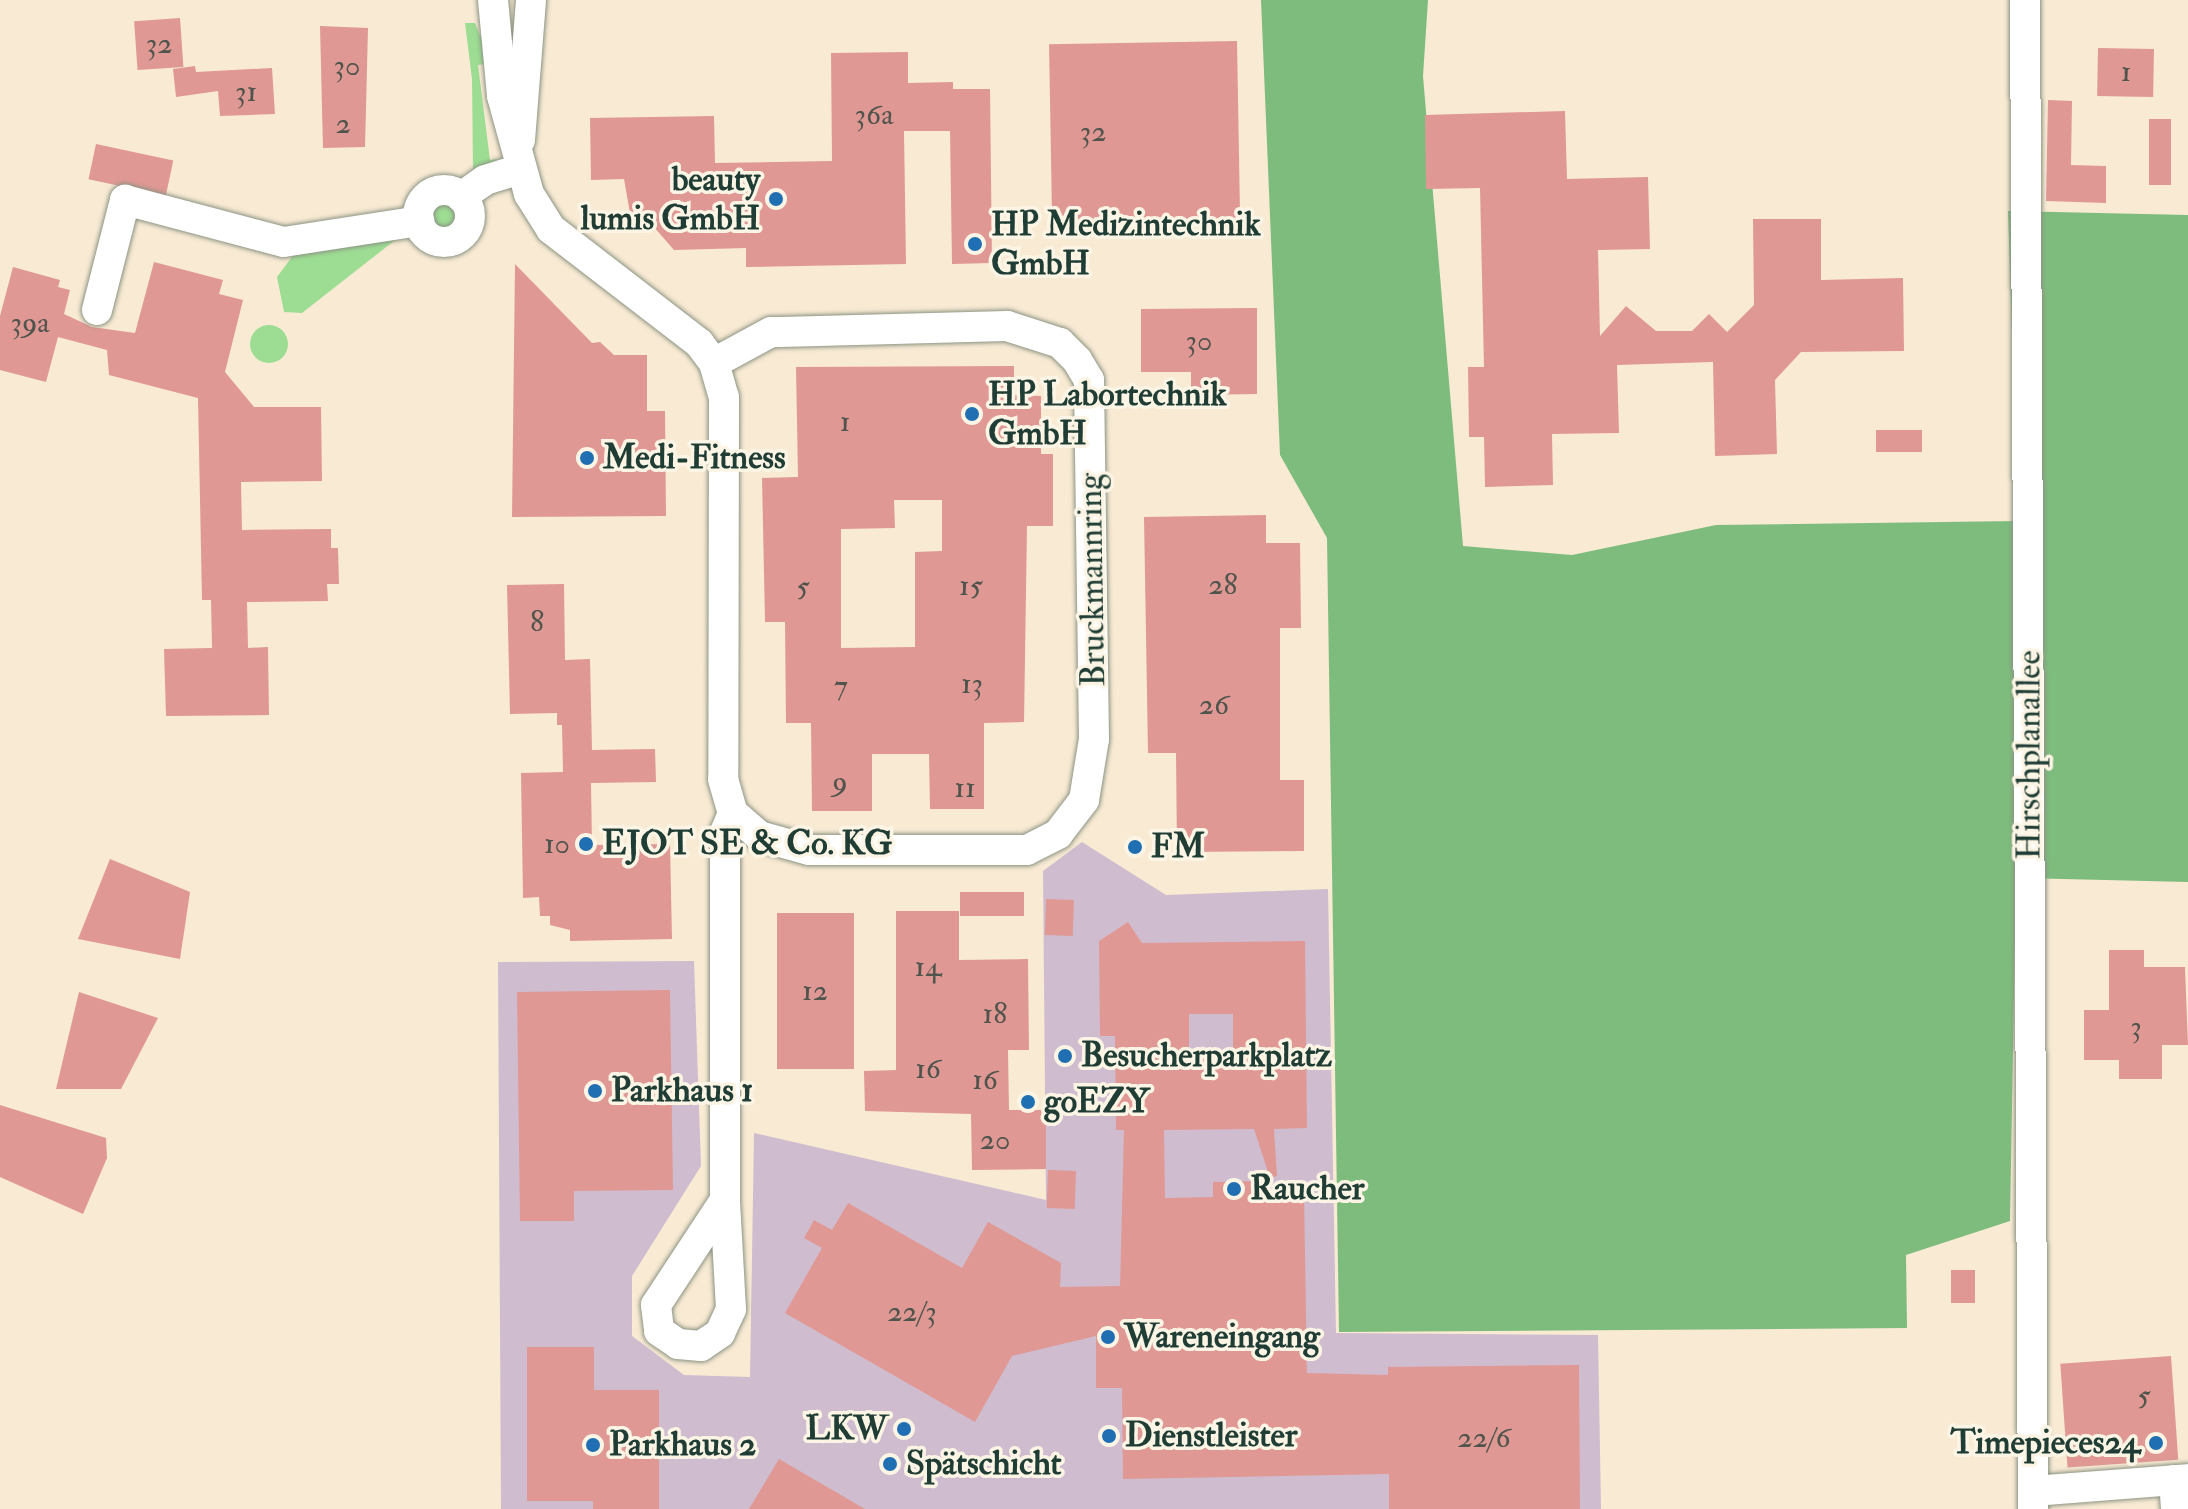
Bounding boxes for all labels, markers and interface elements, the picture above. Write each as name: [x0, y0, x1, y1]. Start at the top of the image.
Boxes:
house number: 32: [146, 26, 172, 62]
house number: 30: [334, 48, 360, 84]
house number: 1: [2121, 54, 2131, 90]
house number: 31: [235, 74, 257, 110]
house number: 36a: [855, 97, 893, 133]
house number: 2: [335, 106, 351, 142]
house number: 32: [1080, 114, 1106, 150]
place label: beauty lumis GmbH: [581, 159, 760, 238]
marker: beauty lumis GmbH: [767, 190, 785, 208]
place label: HP Medizintechnik GmbH: [991, 204, 1261, 284]
marker: HP Medizintechnik GmbH: [966, 235, 984, 253]
house number: 39a: [10, 305, 50, 341]
house number: 30: [1186, 323, 1212, 359]
place label: HP Labortechnik GmbH: [988, 374, 1227, 454]
house number: 1: [840, 404, 850, 440]
marker: HP Labortechnik GmbH: [963, 405, 981, 423]
place label: Medi-Fitness: [603, 438, 786, 478]
marker: Medi-Fitness: [578, 449, 596, 467]
street label: Bruckmannring: [1070, 473, 1114, 687]
house number: 28: [1208, 567, 1238, 603]
house number: 15: [959, 568, 983, 604]
house number: 5: [796, 569, 810, 605]
house number: 8: [530, 604, 544, 640]
street label: Hirschplanallee: [2009, 650, 2049, 860]
house number: 13: [961, 666, 983, 702]
house number: 7: [834, 668, 848, 704]
house number: 26: [1199, 687, 1229, 723]
house number: 9: [832, 764, 848, 800]
house number: 11: [954, 770, 976, 806]
place label: EJOT SE & Co. KG: [602, 824, 893, 864]
house number: 10: [544, 826, 570, 862]
place label: FM: [1151, 827, 1205, 867]
marker: EJOT SE & Co. KG: [577, 835, 595, 853]
marker: FM: [1126, 838, 1144, 856]
house number: 14: [915, 949, 941, 985]
house number: 12: [802, 973, 828, 1009]
house number: 18: [983, 996, 1007, 1032]
house number: 3: [2130, 1009, 2142, 1045]
place label: Besucherparkplatz: [1081, 1036, 1332, 1076]
marker: Besucherparkplatz: [1056, 1047, 1074, 1065]
house number: 16: [915, 1051, 941, 1087]
house number: 16: [972, 1062, 998, 1098]
place label: Parkhaus 1: [611, 1071, 753, 1111]
marker: Parkhaus 1: [586, 1082, 604, 1100]
place label: goEZY: [1044, 1082, 1150, 1122]
marker: goEZY: [1019, 1093, 1037, 1111]
house number: 20: [980, 1122, 1010, 1158]
place label: Raucher: [1250, 1169, 1364, 1209]
marker: Raucher: [1225, 1180, 1243, 1198]
house number: 22/3: [887, 1294, 937, 1330]
place label: Wareneingang: [1124, 1317, 1320, 1357]
marker: Wareneingang: [1099, 1328, 1117, 1346]
house number: 5: [2137, 1378, 2151, 1414]
place label: LKW: [806, 1409, 888, 1449]
place label: Dienstleister: [1125, 1416, 1297, 1456]
marker: LKW: [895, 1420, 913, 1438]
house number: 22/6: [1457, 1420, 1511, 1456]
place label: Timepieces24: [1950, 1423, 2140, 1463]
place label: Parkhaus 2: [609, 1425, 756, 1465]
marker: Dienstleister: [1100, 1427, 1118, 1445]
marker: Timepieces24: [2147, 1434, 2165, 1452]
marker: Parkhaus 2: [584, 1436, 602, 1454]
place label: Spätschicht: [906, 1444, 1062, 1484]
marker: Spätschicht: [881, 1455, 899, 1473]

